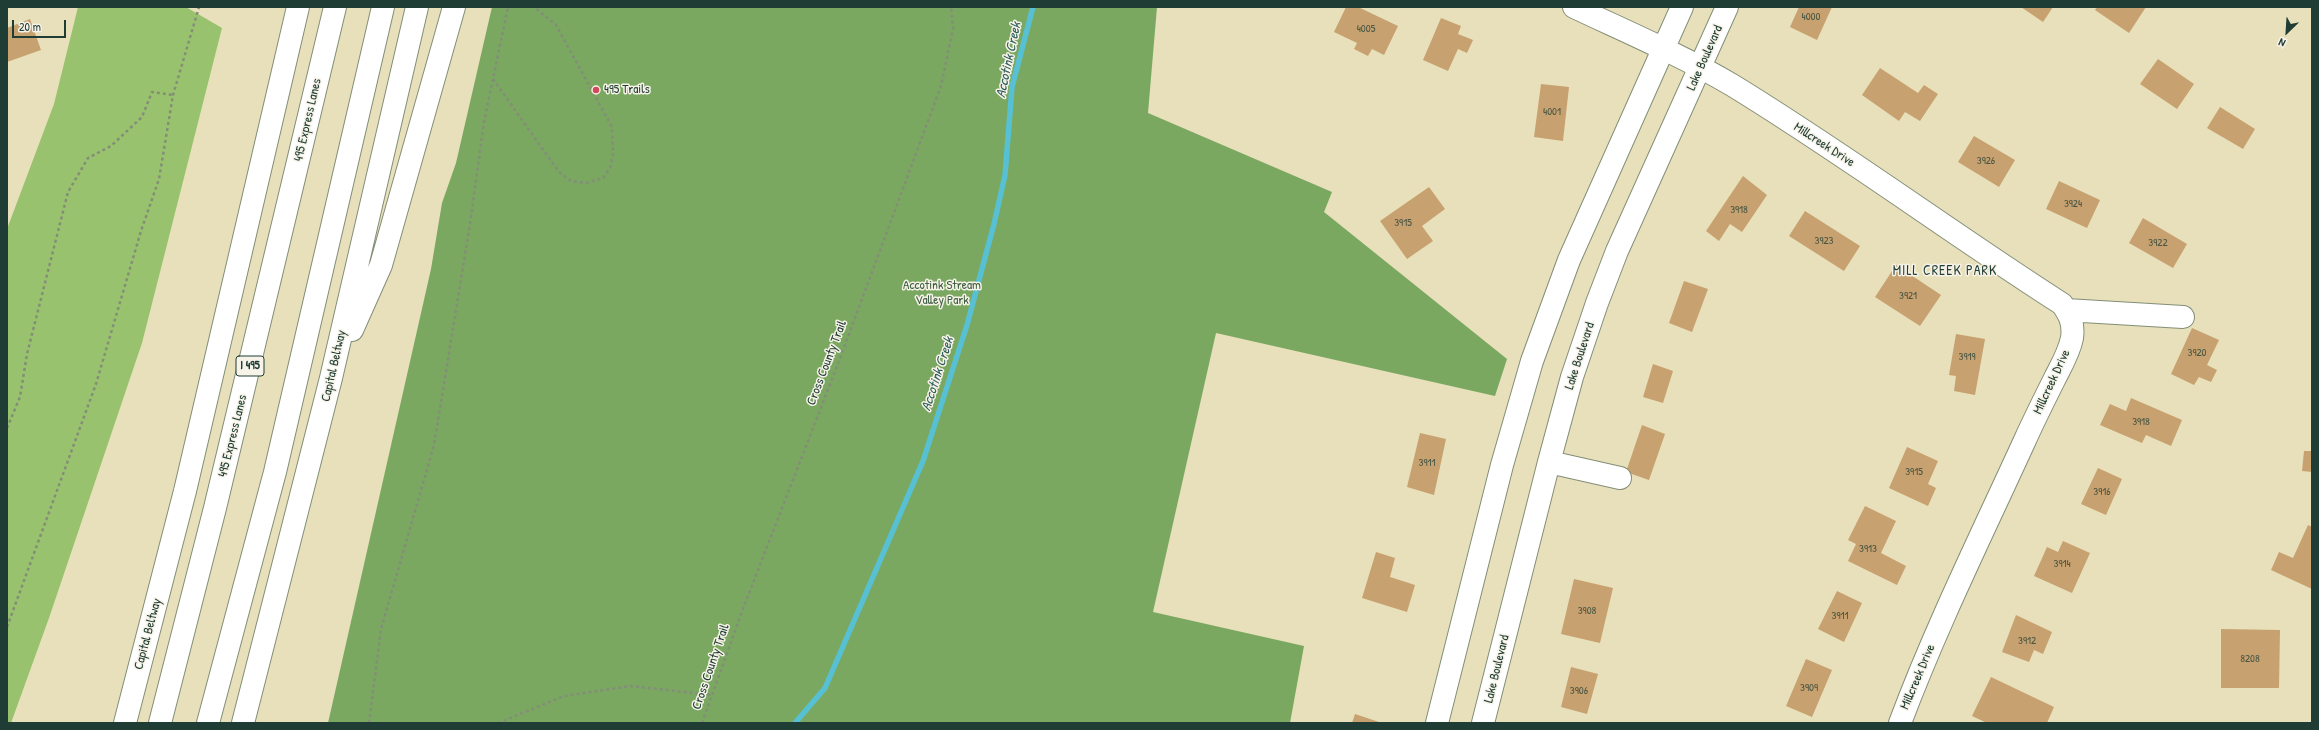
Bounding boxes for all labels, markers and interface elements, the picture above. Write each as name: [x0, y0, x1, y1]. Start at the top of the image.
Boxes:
house number: 4000: [1802, 10, 1820, 24]
scale bar: [14, 12, 68, 38]
north arrow: [2267, 12, 2307, 52]
text: 20 m: [19, 18, 41, 35]
water label: Accotink Creek: [993, 21, 1025, 99]
house number: 4005: [1357, 22, 1375, 36]
street label: Lake Boulevard: [1684, 23, 1726, 93]
text: N: [2276, 35, 2288, 50]
street label: 495 Express Lanes: [291, 77, 325, 163]
place label: 495 Trails: [604, 82, 650, 98]
marker: 495 Trails: [591, 85, 601, 95]
house number: 4001: [1543, 105, 1561, 119]
street label: Millcreek Drive: [1791, 120, 1857, 170]
house number: 3926: [1977, 154, 1995, 168]
house number: 3924: [2064, 197, 2082, 211]
house number: 3918: [1730, 203, 1748, 217]
house number: 3915: [1394, 216, 1412, 230]
house number: 3923: [1814, 234, 1834, 248]
house number: 3922: [2148, 236, 2168, 250]
district label: MILL CREEK PARK: [1893, 263, 1997, 279]
park label: Accotink Stream Valley Park: [903, 278, 981, 309]
house number: 3921: [1899, 289, 1917, 303]
street label: Cross County Trail: [804, 319, 850, 407]
street label: Lake Boulevard: [1562, 321, 1598, 391]
street label: Capital Beltway: [318, 329, 350, 403]
water label: Accotink Creek: [918, 335, 958, 413]
house number: 3920: [2187, 346, 2207, 360]
street label: Millcreek Drive: [2030, 347, 2074, 417]
house number: 3919: [1959, 350, 1975, 364]
road number: I 495: [236, 356, 264, 376]
street label: 495 Express Lanes: [215, 393, 251, 479]
house number: 3918: [2132, 415, 2150, 429]
house number: 3911: [1419, 456, 1435, 470]
house number: 3915: [1905, 465, 1923, 479]
house number: 3916: [2093, 485, 2111, 499]
house number: 3913: [1859, 542, 1877, 556]
house number: 3914: [2053, 557, 2071, 571]
street label: Capital Beltway: [131, 597, 165, 671]
house number: 3908: [1578, 604, 1596, 618]
house number: 3911: [1832, 609, 1848, 623]
street label: Cross County Trail: [689, 622, 733, 712]
street label: Lake Boulevard: [1481, 633, 1513, 705]
house number: 3912: [2018, 634, 2036, 648]
street label: Millcreek Drive: [1897, 642, 1939, 712]
house number: 8208: [2240, 652, 2260, 666]
house number: 3909: [1800, 681, 1818, 695]
house number: 3906: [1570, 684, 1588, 698]

